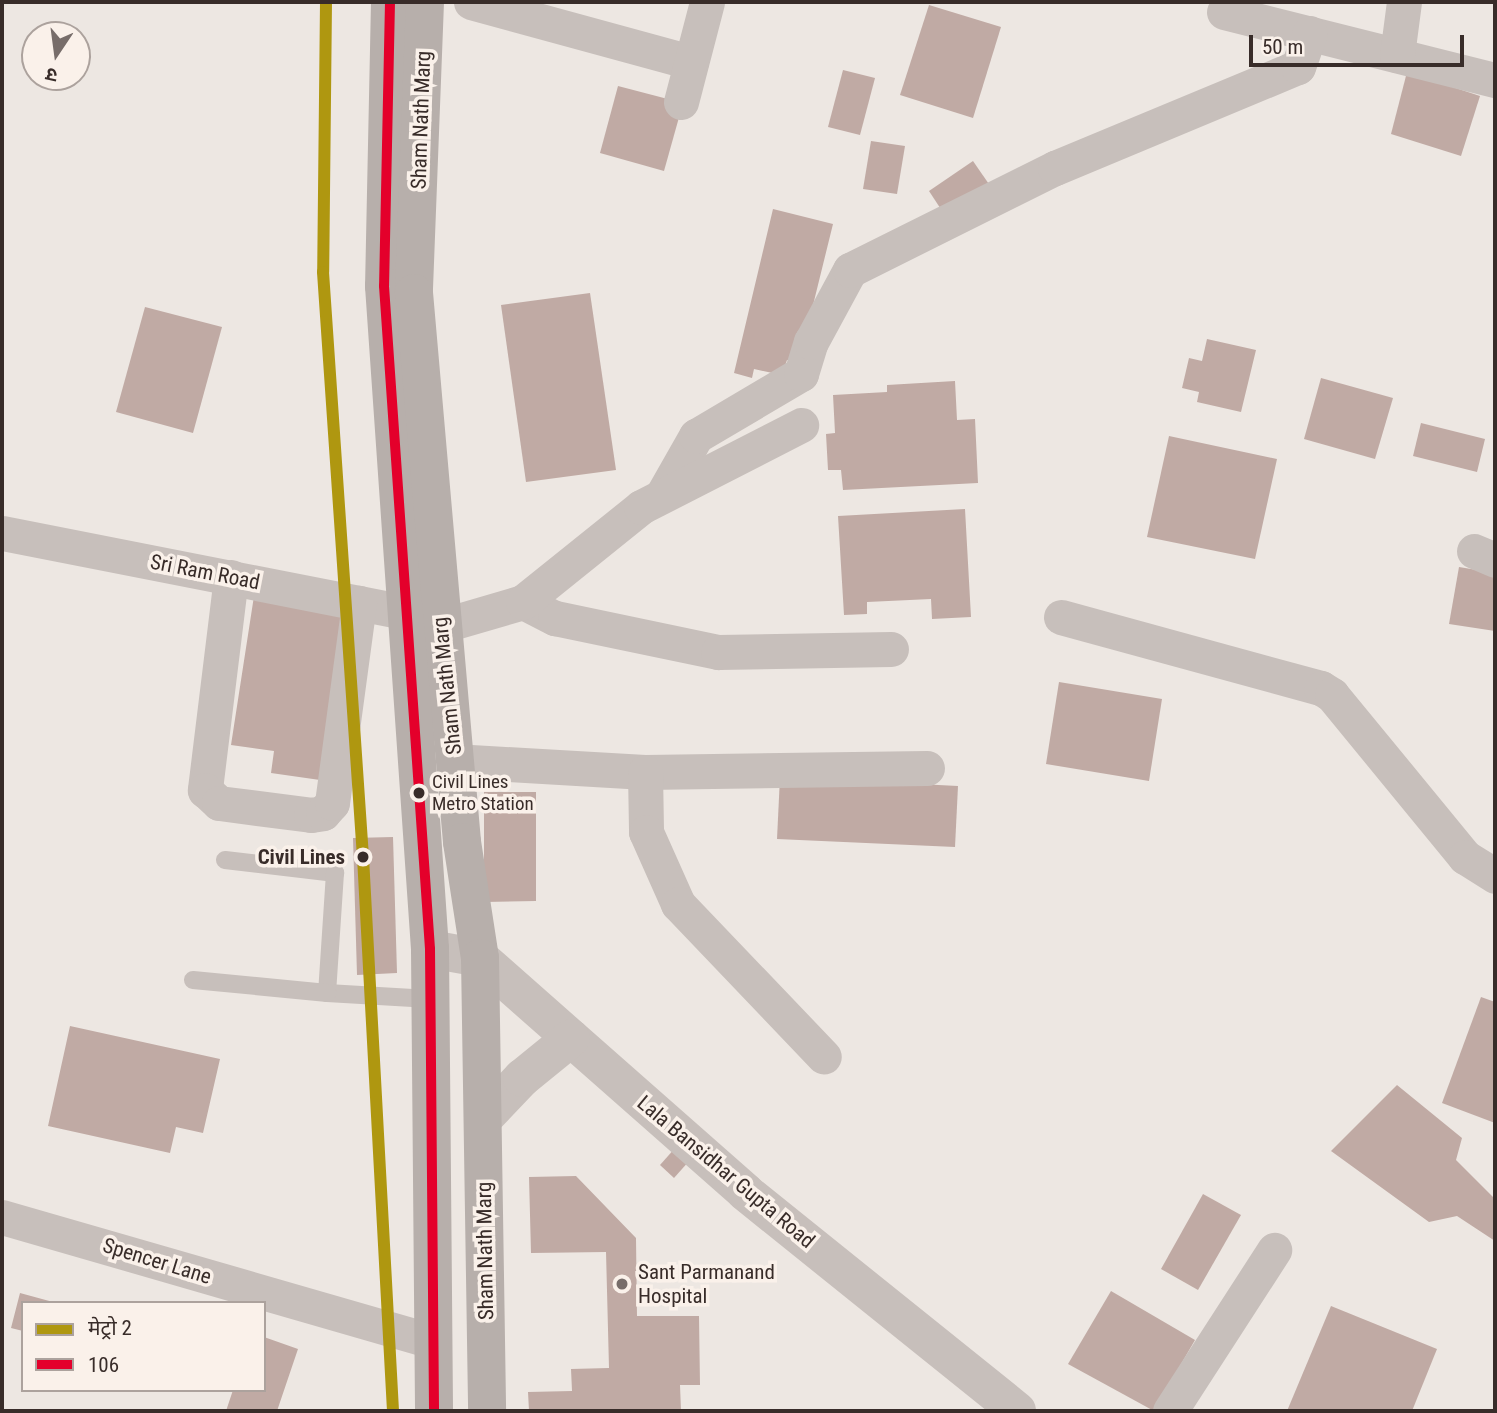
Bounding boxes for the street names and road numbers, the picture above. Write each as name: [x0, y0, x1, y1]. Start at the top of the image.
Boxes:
street label: Sham Nath Marg: [406, 50, 436, 190]
street label: Sri Ram Road: [148, 549, 262, 595]
street label: Sham Nath Marg: [427, 616, 467, 756]
street label: Lala Bansidhar Gupta Road: [632, 1090, 820, 1254]
street label: Sham Nath Marg: [471, 1182, 499, 1320]
street label: Spencer Lane: [100, 1233, 214, 1289]

